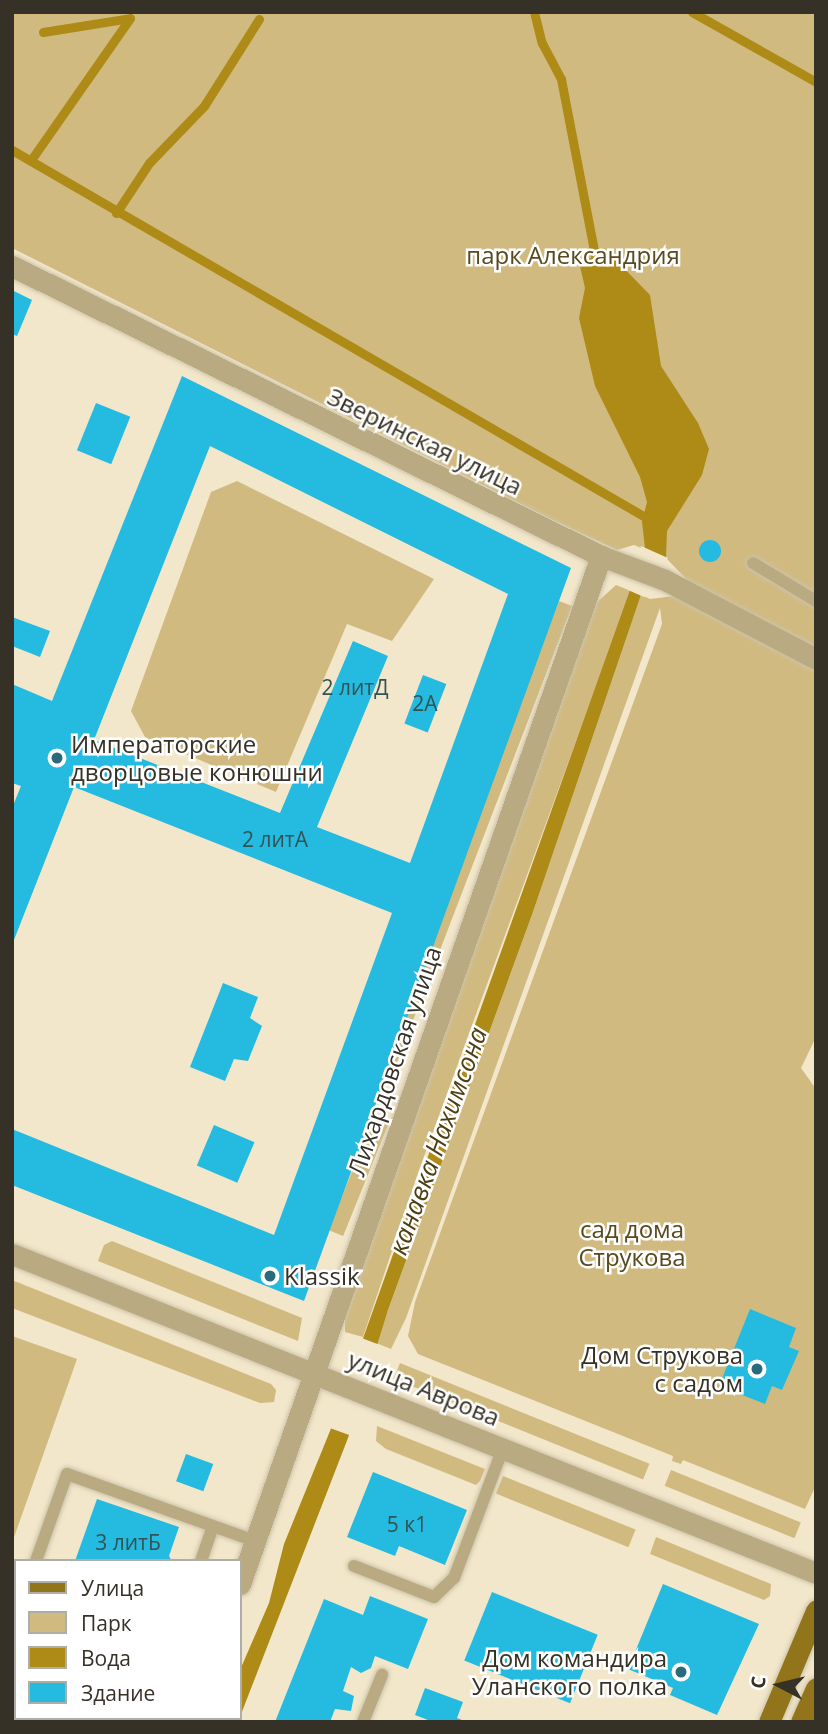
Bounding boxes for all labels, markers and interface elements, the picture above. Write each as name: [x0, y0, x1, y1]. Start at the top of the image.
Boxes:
park label: парк Александрия: [466, 241, 680, 269]
street label: Зверинская улица: [323, 381, 527, 501]
house number: 2 литД: [321, 674, 389, 700]
house number: 2А: [412, 690, 438, 716]
place label: Императорские дворцовые конюшни: [71, 730, 323, 786]
marker: Императорские дворцовые конюшни: [49, 750, 65, 766]
house number: 2 литА: [242, 826, 308, 852]
street label: Лихардовская улица: [341, 942, 447, 1180]
water label: канавка Нахимсона: [382, 1023, 494, 1259]
park label: сад дома Струкова: [578, 1215, 686, 1271]
place label: Klassik: [284, 1262, 360, 1290]
marker: Klassik: [262, 1268, 278, 1284]
place label: Дом Струкова с садом: [581, 1341, 743, 1397]
street label: улица Аврова: [344, 1345, 504, 1431]
marker: Дом Струкова с садом: [749, 1361, 765, 1377]
house number: 5 к1: [387, 1511, 427, 1537]
house number: 3 литБ: [95, 1529, 161, 1555]
legend: [14, 1559, 242, 1720]
text: Улица: [81, 1574, 144, 1602]
text: Парк: [81, 1609, 132, 1637]
text: Вода: [81, 1644, 131, 1672]
place label: Дом командира Уланского полка: [472, 1644, 667, 1700]
north arrow: [744, 1650, 814, 1720]
marker: Дом командира Уланского полка: [673, 1664, 689, 1680]
text: С: [745, 1675, 772, 1690]
text: Здание: [81, 1679, 155, 1707]

